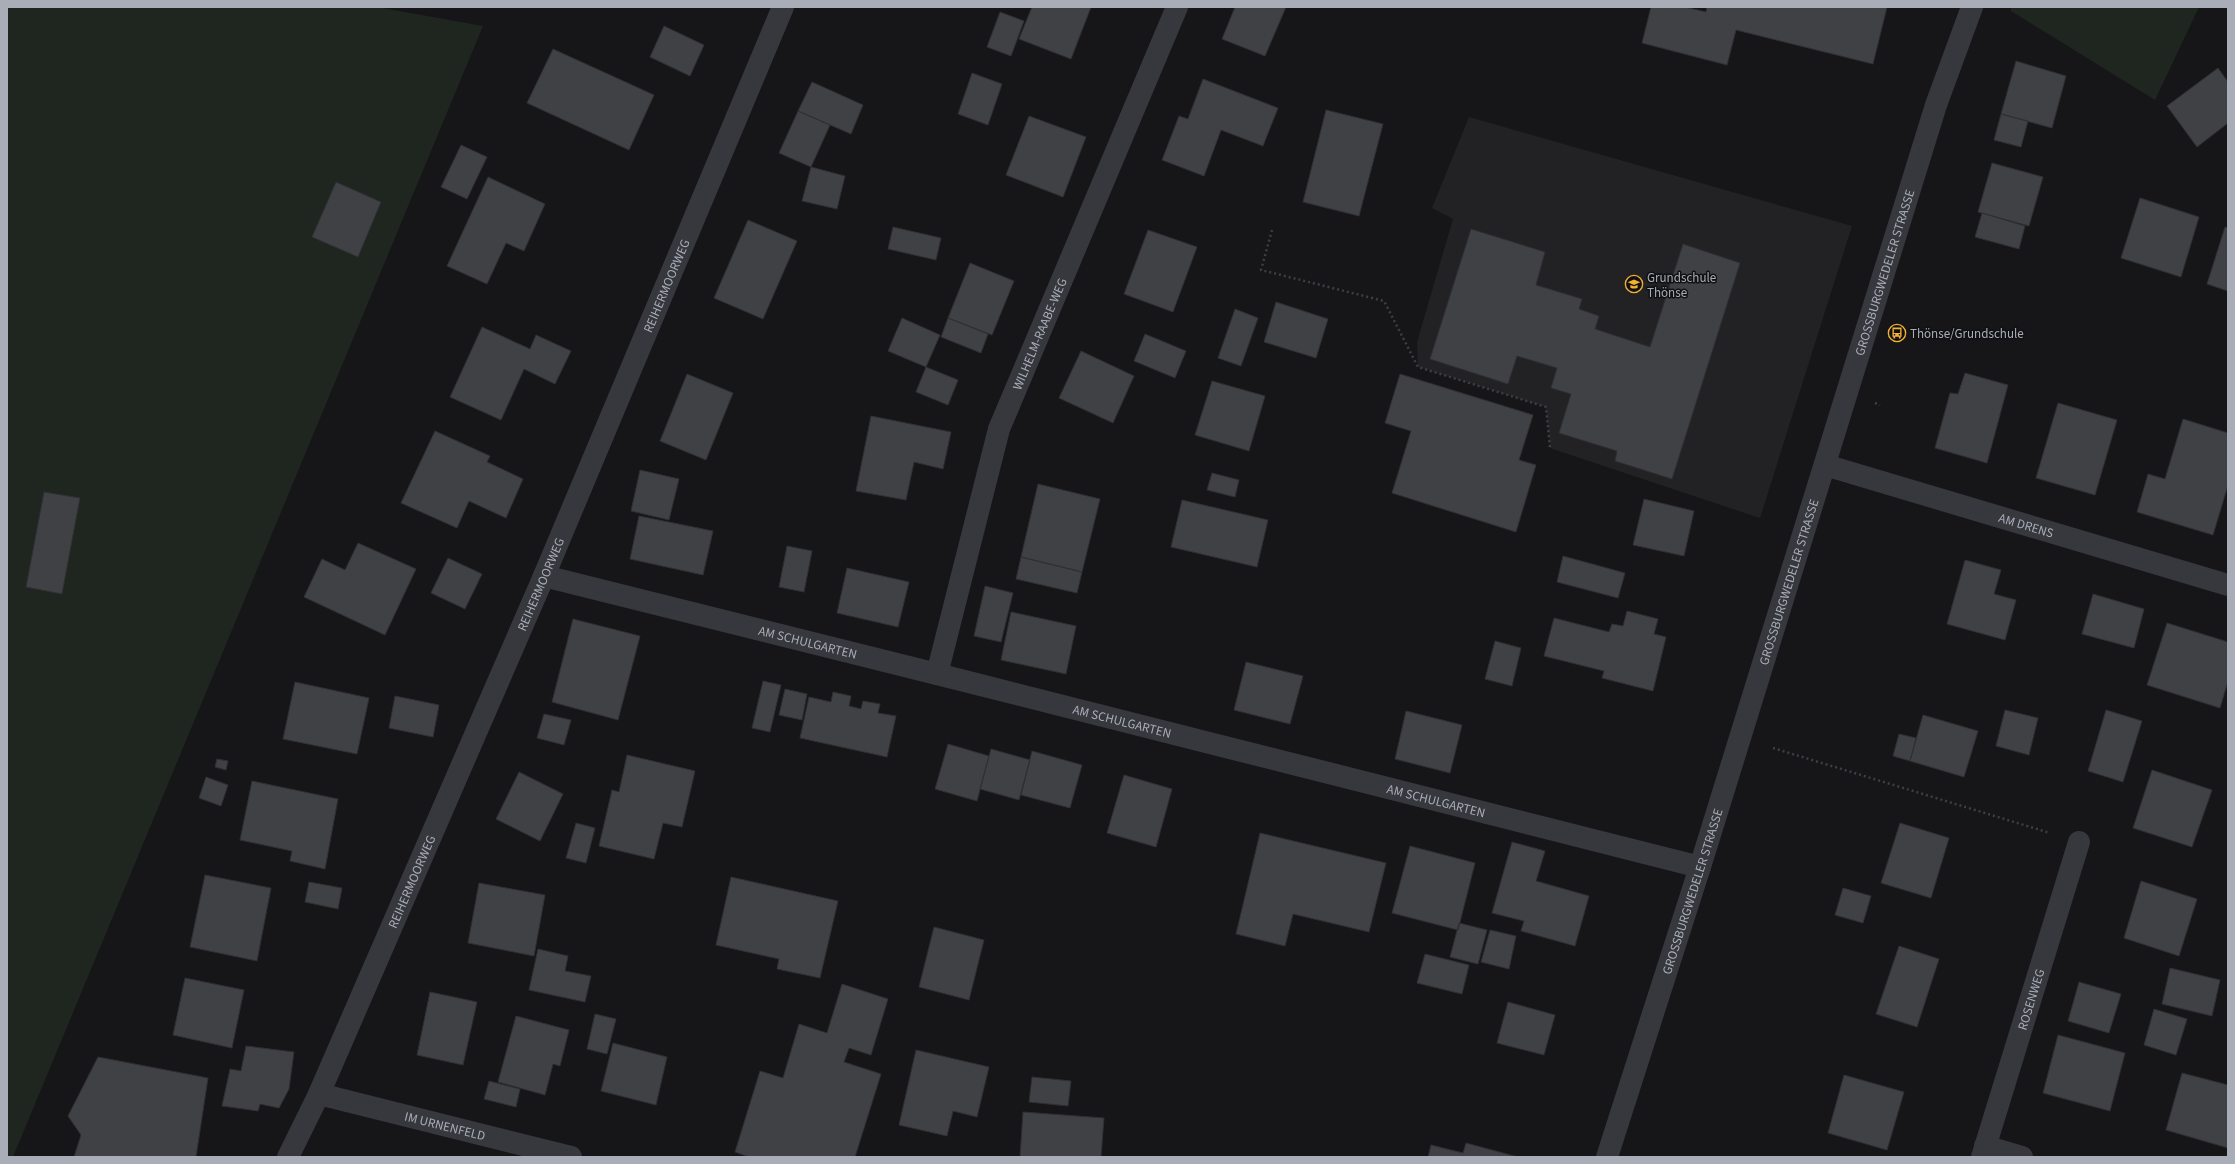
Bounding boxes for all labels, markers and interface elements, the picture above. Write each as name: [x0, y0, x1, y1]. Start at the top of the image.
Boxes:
street label: GROSSBURGWEDELER STRASSE: [1851, 187, 1919, 358]
street label: REIHERMOORWEG: [639, 236, 695, 335]
place label: Grundschule Thönse: [1647, 269, 1716, 302]
school or university icon: Grundschule Thönse: [1624, 274, 1644, 294]
street label: WILHELM-RAABE-WEG: [1008, 275, 1072, 393]
bus stop icon: Thönse/Grundschule: [1887, 323, 1907, 343]
place label: Thönse/Grundschule: [1910, 325, 2024, 343]
street label: GROSSBURGWEDELER STRASSE: [1755, 497, 1823, 668]
street label: AM DRENS: [1996, 509, 2056, 543]
street label: REIHERMOORWEG: [513, 535, 569, 634]
street label: AM SCHULGARTEN: [757, 622, 859, 664]
street label: AM SCHULGARTEN: [1071, 701, 1173, 743]
street label: AM SCHULGARTEN: [1385, 780, 1487, 822]
street label: GROSSBURGWEDELER STRASSE: [1658, 806, 1728, 977]
street label: REIHERMOORWEG: [384, 832, 440, 931]
street label: ROSENWEG: [2014, 967, 2049, 1033]
street label: IM URNENFELD: [403, 1108, 487, 1145]

